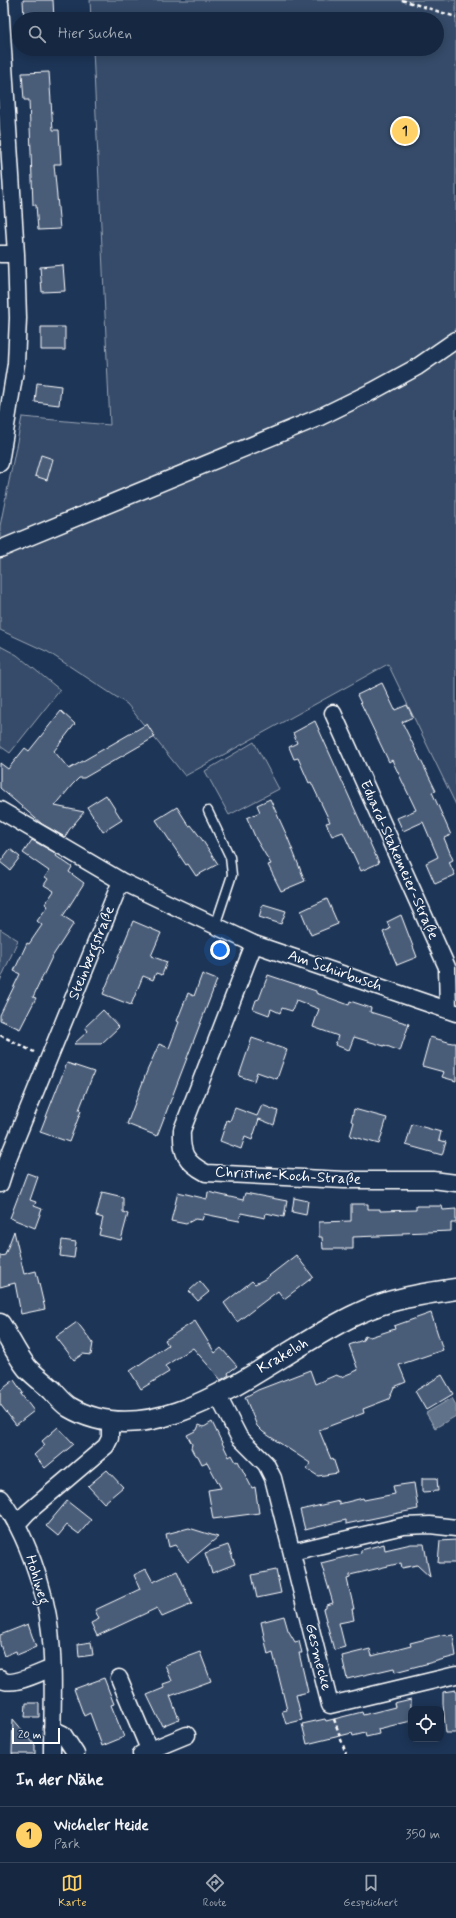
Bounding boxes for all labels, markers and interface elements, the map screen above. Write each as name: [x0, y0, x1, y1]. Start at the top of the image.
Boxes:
search box: [12, 12, 444, 56]
icon: search: [26, 23, 48, 45]
text: Hier suchen: [58, 24, 132, 44]
pin: 1: [392, 116, 418, 146]
street label: Eduard-Stakemeier-Straße: [355, 777, 443, 943]
street label: Steinbergstraße: [64, 903, 121, 1003]
your location: [210, 940, 230, 960]
street label: Am Schürbusch: [285, 946, 385, 997]
street label: Christine-Koch-Straße: [214, 1162, 362, 1190]
street label: Krakeloh: [254, 1333, 312, 1379]
street label: Hohlweg: [19, 1553, 54, 1608]
street label: Gesmecke: [300, 1621, 336, 1693]
map controls: [408, 1706, 444, 1742]
button: locate: [408, 1706, 444, 1742]
scale bar: [12, 1726, 60, 1745]
text: 20 m: [18, 1728, 41, 1742]
text: In der Nähe: [16, 1769, 104, 1791]
text: Wicheler Heide: [54, 1816, 149, 1836]
text: 1: [26, 1826, 32, 1843]
text: 350 m: [406, 1826, 440, 1843]
text: Park: [54, 1836, 80, 1853]
tab: Karte: [58, 1872, 86, 1910]
tab: Route: [203, 1872, 227, 1910]
tab: Gespeichert: [343, 1872, 398, 1910]

